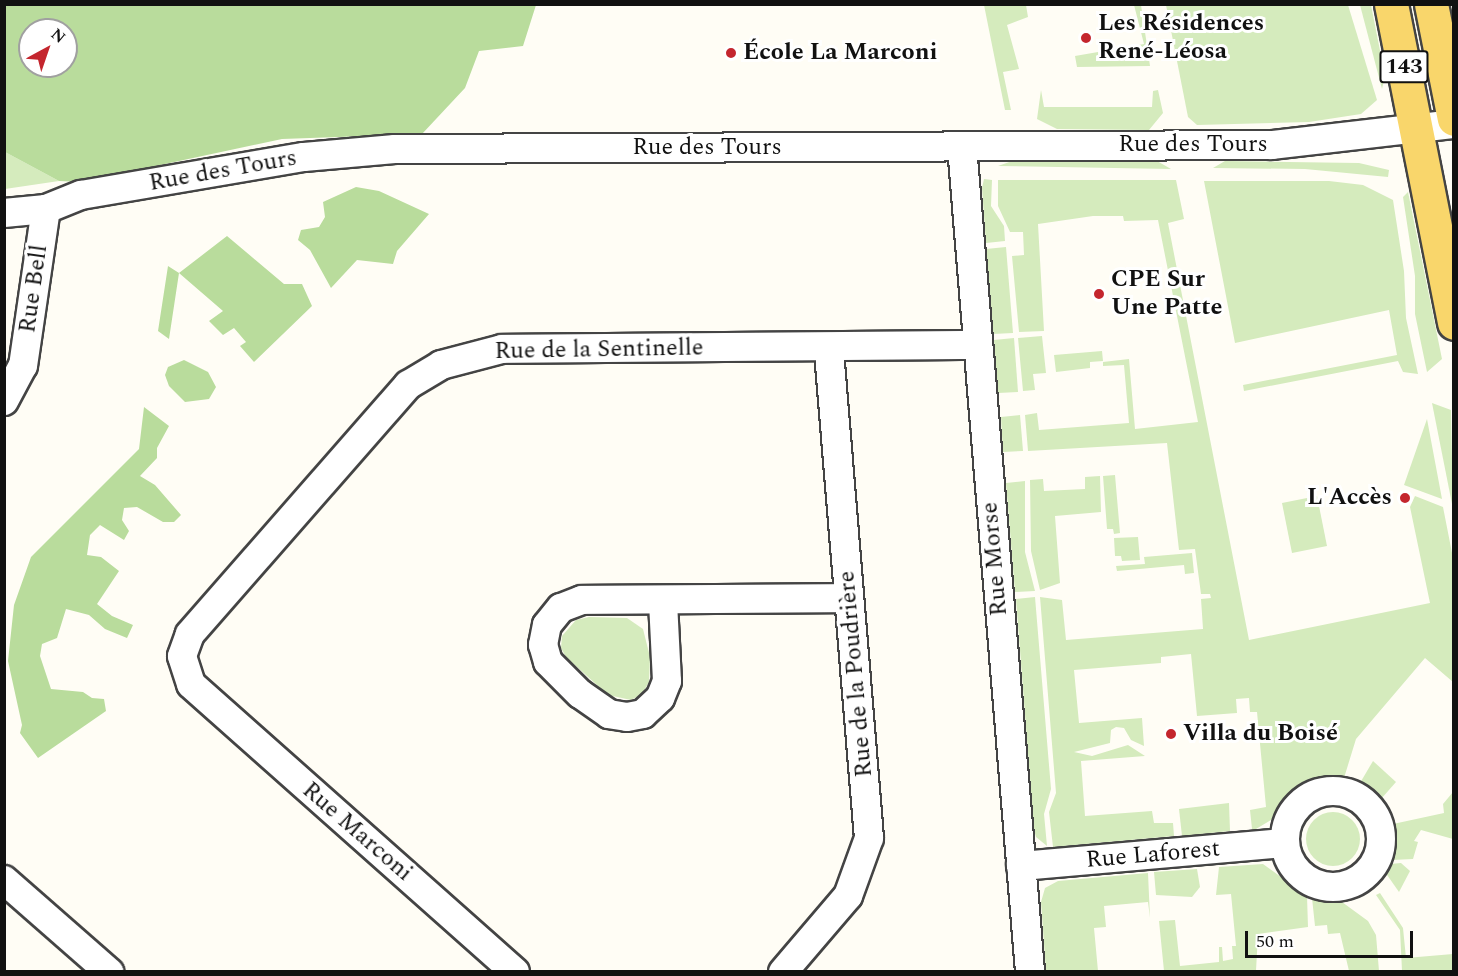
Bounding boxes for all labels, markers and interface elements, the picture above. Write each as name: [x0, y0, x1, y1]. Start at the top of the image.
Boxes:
place label: Les Résidences René-Léosa: [1098, 10, 1264, 66]
north arrow: [18, 18, 78, 78]
text: N: [46, 22, 71, 49]
marker: Les Résidences René-Léosa: [1079, 31, 1093, 45]
place label: École La Marconi: [743, 39, 937, 67]
marker: École La Marconi: [724, 46, 738, 60]
road number: 143: [1378, 48, 1430, 86]
street label: Rue des Tours: [1118, 131, 1268, 159]
street label: Rue des Tours: [632, 134, 782, 162]
street label: Rue des Tours: [147, 144, 299, 198]
street label: Rue Bell: [14, 243, 54, 335]
place label: CPE Sur Une Patte: [1111, 266, 1222, 322]
marker: CPE Sur Une Patte: [1092, 287, 1106, 301]
street label: Rue de la Sentinelle: [494, 334, 704, 366]
place label: L'Accès: [1307, 484, 1392, 512]
marker: L'Accès: [1396, 489, 1414, 507]
street label: Rue Morse: [976, 501, 1014, 617]
street label: Rue de la Poudrière: [833, 570, 879, 778]
place label: Villa du Boisé: [1183, 720, 1338, 748]
marker: Villa du Boisé: [1164, 727, 1178, 741]
street label: Rue Marconi: [296, 776, 418, 888]
street label: Rue Laforest: [1085, 835, 1221, 875]
scale bar: [1248, 919, 1416, 957]
text: 50 m: [1256, 928, 1294, 955]

